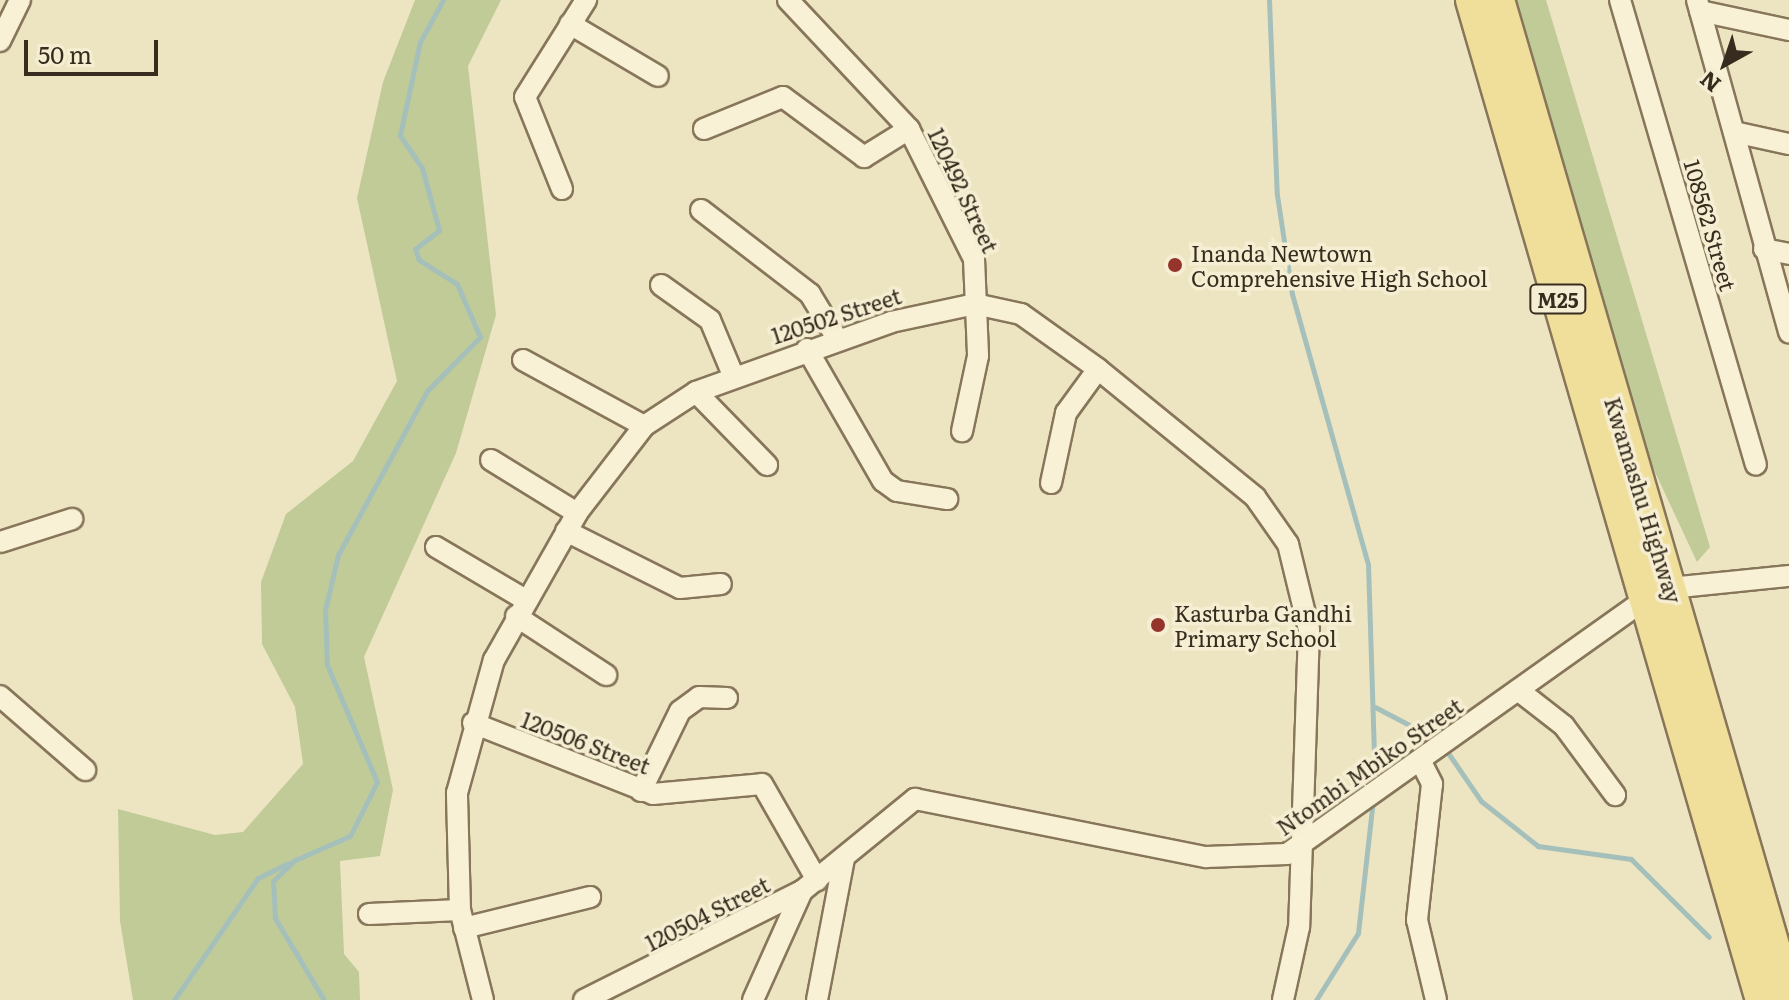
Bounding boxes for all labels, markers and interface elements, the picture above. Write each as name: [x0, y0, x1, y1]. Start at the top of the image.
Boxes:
scale bar: [28, 24, 162, 74]
north arrow: [1685, 24, 1765, 104]
text: 50 m: [38, 36, 92, 71]
text: N: [1692, 64, 1727, 101]
street label: 120492 Street: [924, 123, 1004, 257]
street label: 108562 Street: [1680, 156, 1742, 294]
place label: Inanda Newtown Comprehensive High School: [1191, 239, 1488, 290]
marker: Inanda Newtown Comprehensive High School: [1166, 256, 1184, 274]
street label: 120502 Street: [768, 282, 904, 348]
road number: M25: [1528, 283, 1588, 315]
street label: Kwamashu Highway: [1600, 394, 1688, 606]
place label: Kasturba Gandhi Primary School: [1174, 599, 1352, 650]
marker: Kasturba Gandhi Primary School: [1149, 616, 1167, 634]
street label: Ntombi Mbiko Street: [1271, 692, 1467, 840]
street label: 120506 Street: [518, 705, 654, 779]
street label: 120504 Street: [640, 870, 774, 956]

